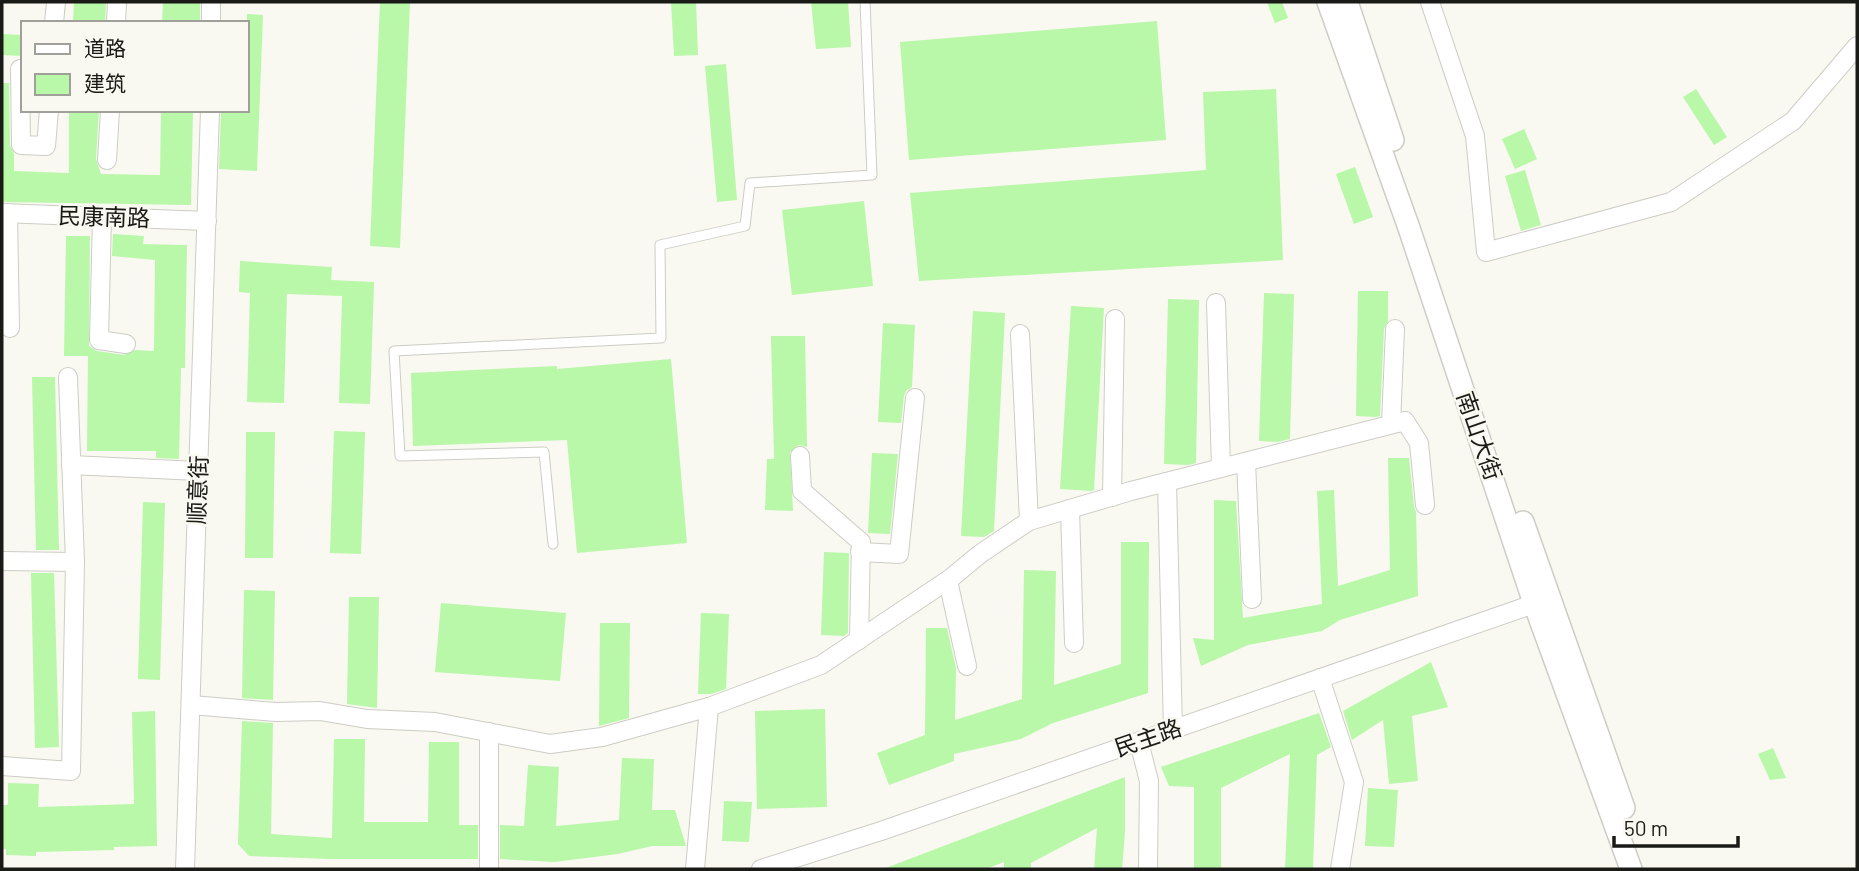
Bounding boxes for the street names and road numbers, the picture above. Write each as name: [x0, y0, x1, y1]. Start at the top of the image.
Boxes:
street label: 民康南路: [58, 200, 150, 232]
street label: 南山大街: [1452, 388, 1508, 484]
street label: 顺意街: [182, 455, 212, 525]
street label: 民主路: [1110, 713, 1185, 762]

